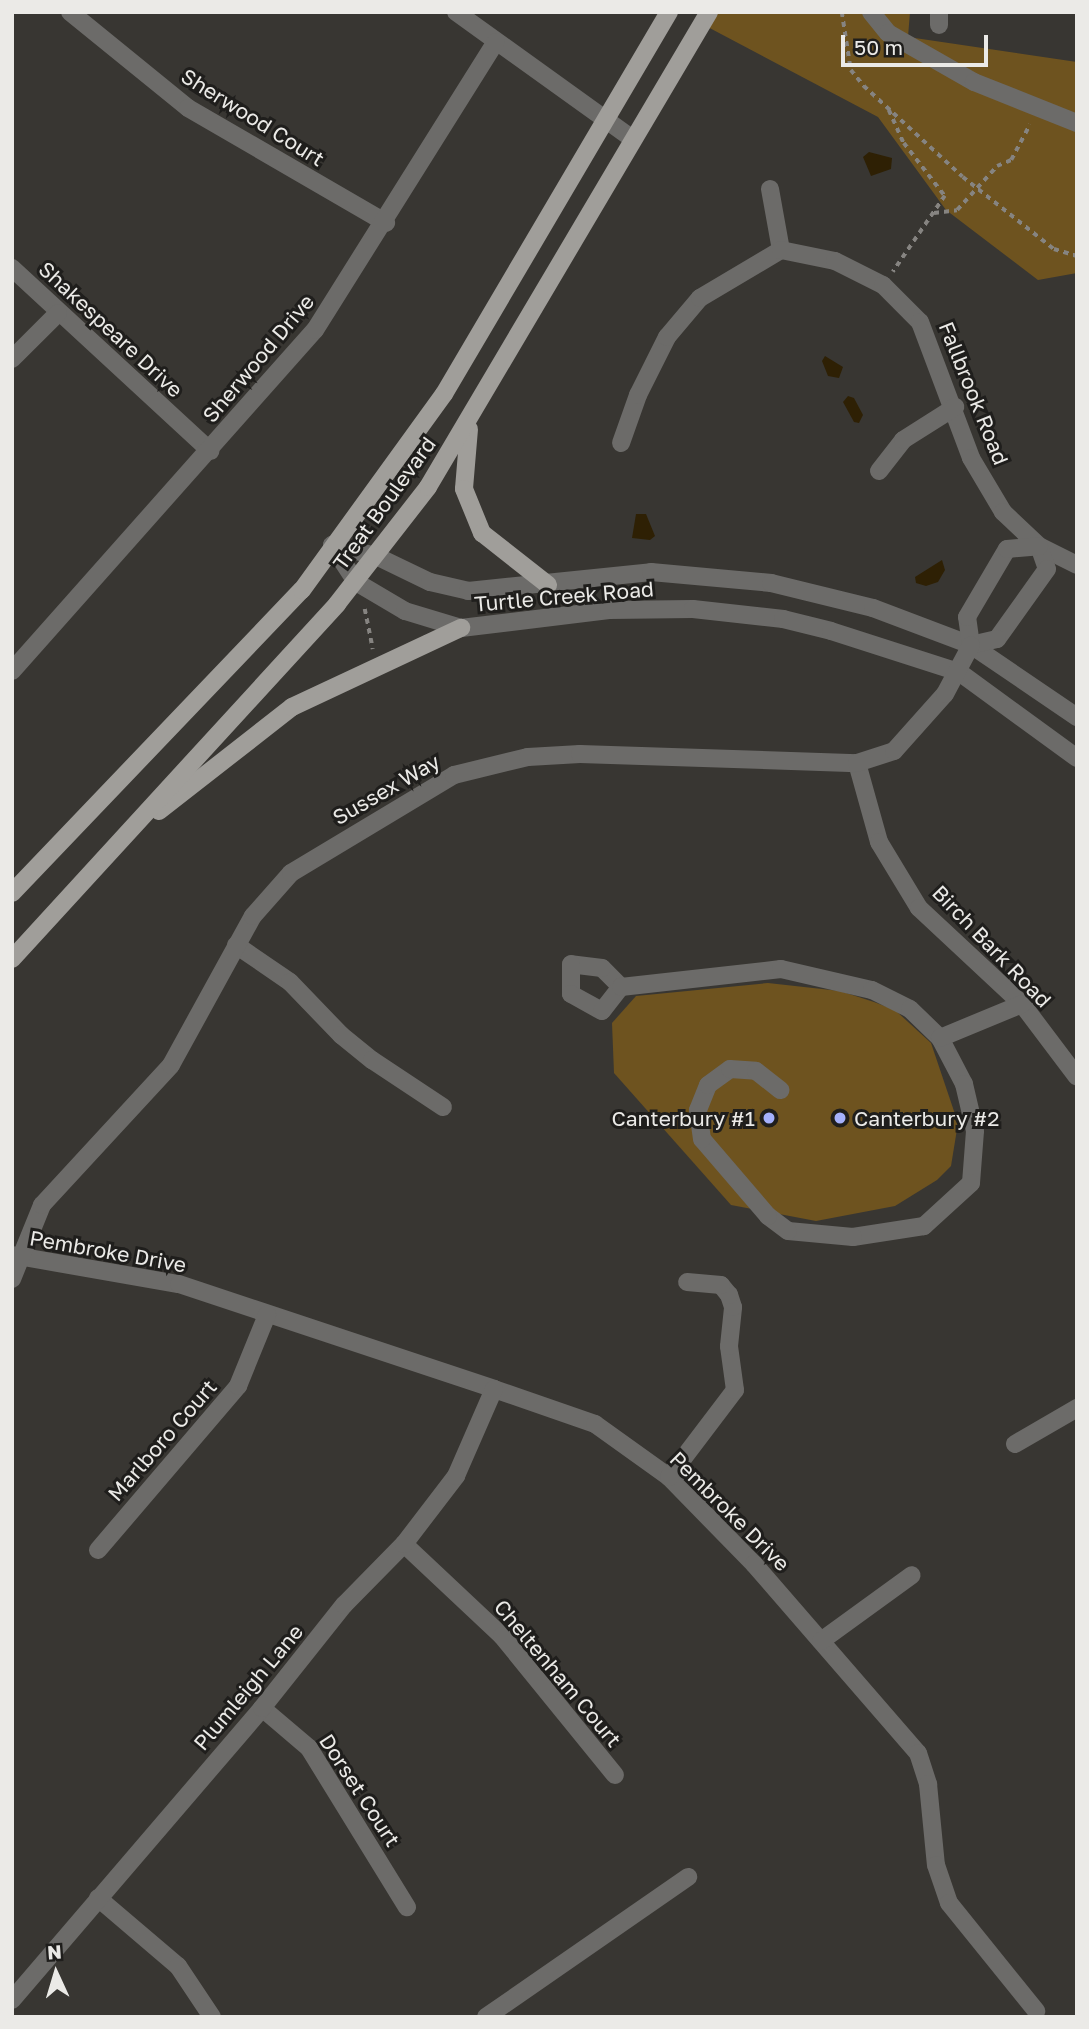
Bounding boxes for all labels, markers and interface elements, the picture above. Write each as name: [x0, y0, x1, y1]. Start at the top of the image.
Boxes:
scale bar: [844, 21, 991, 65]
text: 50 m: [854, 34, 903, 60]
street label: Sherwood Court: [177, 63, 329, 171]
street label: Shakespeare Drive: [34, 256, 188, 402]
street label: Sherwood Drive: [197, 289, 319, 427]
street label: Fallbrook Road: [934, 318, 1014, 468]
street label: Treat Boulevard: [327, 432, 441, 574]
street label: Turtle Creek Road: [473, 576, 655, 616]
street label: Sussex Way: [328, 748, 444, 830]
street label: Birch Bark Road: [927, 880, 1057, 1012]
place label: Canterbury #1: [611, 1105, 755, 1131]
place label: Canterbury #2: [854, 1105, 1000, 1131]
marker: Canterbury #1: [761, 1110, 777, 1126]
marker: Canterbury #2: [832, 1110, 848, 1126]
street label: Pembroke Drive: [28, 1225, 188, 1277]
street label: Marlboro Court: [102, 1374, 222, 1506]
street label: Pembroke Drive: [665, 1446, 795, 1576]
street label: Cheltenham Court: [489, 1594, 627, 1752]
street label: Plumleigh Lane: [188, 1619, 308, 1755]
street label: Dorset Court: [314, 1729, 406, 1851]
north arrow: [21, 1938, 91, 2008]
text: N: [46, 1940, 63, 1964]

